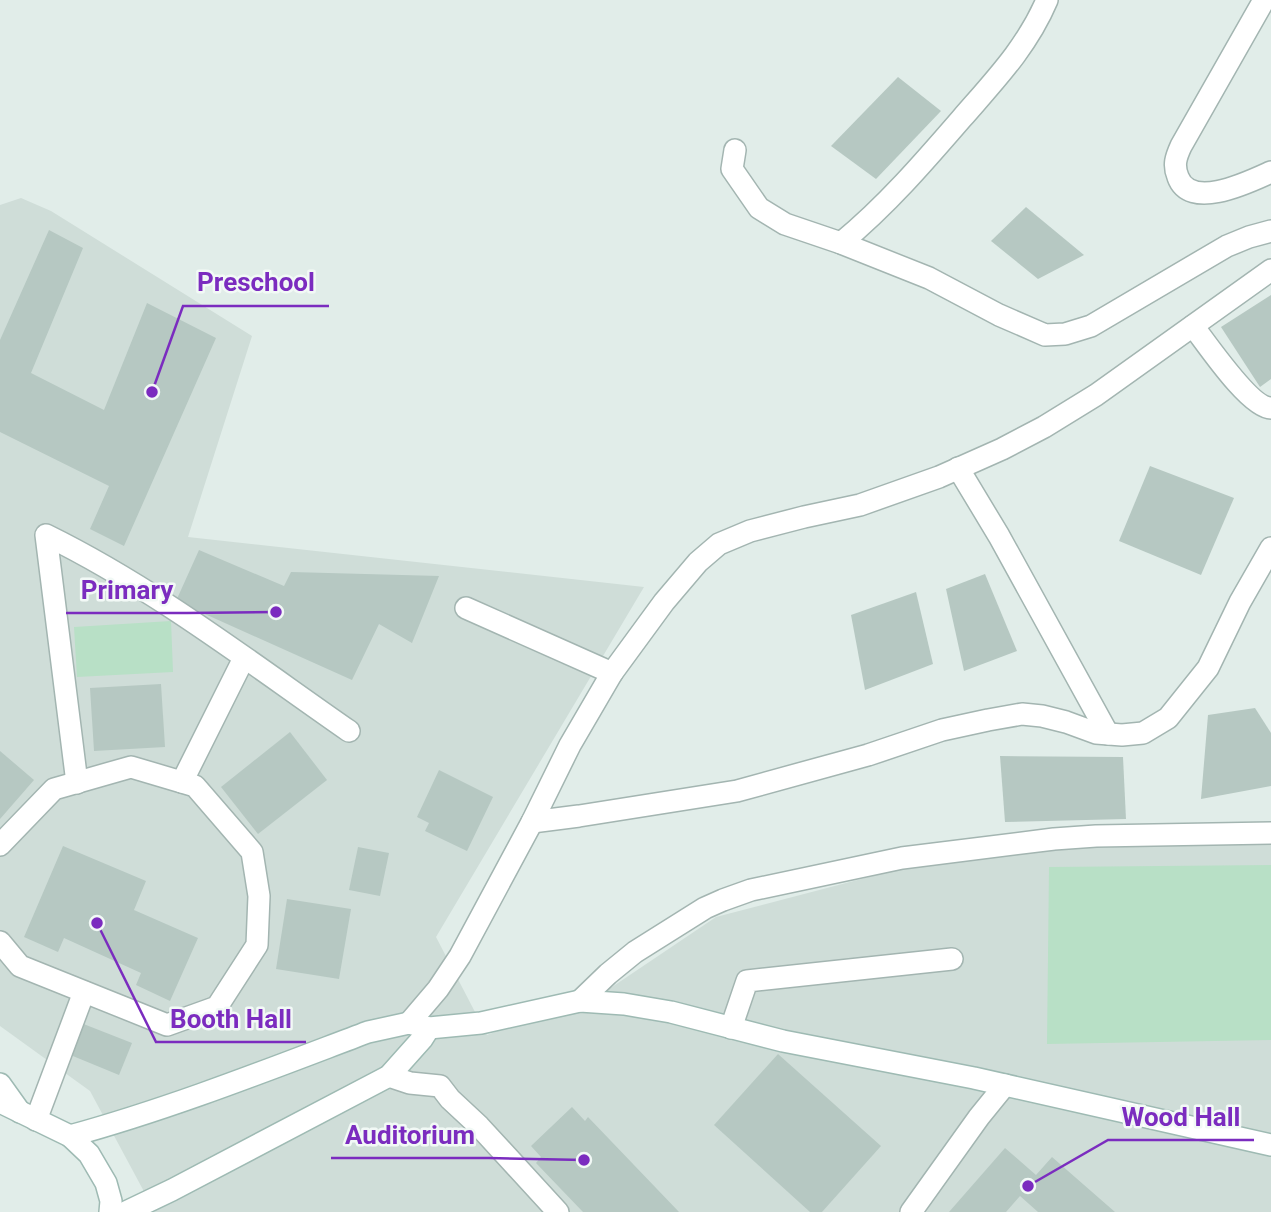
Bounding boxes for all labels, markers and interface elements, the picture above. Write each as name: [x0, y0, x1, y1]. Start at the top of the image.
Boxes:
callout: Preschool: [183, 259, 329, 306]
text: Preschool: [197, 267, 315, 297]
callout: Primary: [66, 566, 187, 613]
text: Primary: [81, 575, 174, 605]
callout: Booth Hall: [156, 995, 306, 1042]
text: Booth Hall: [170, 1004, 292, 1034]
callout: Wood Hall: [1108, 1093, 1254, 1140]
text: Wood Hall: [1122, 1102, 1240, 1132]
callout: Auditorium: [331, 1111, 489, 1158]
text: Auditorium: [345, 1120, 475, 1150]

